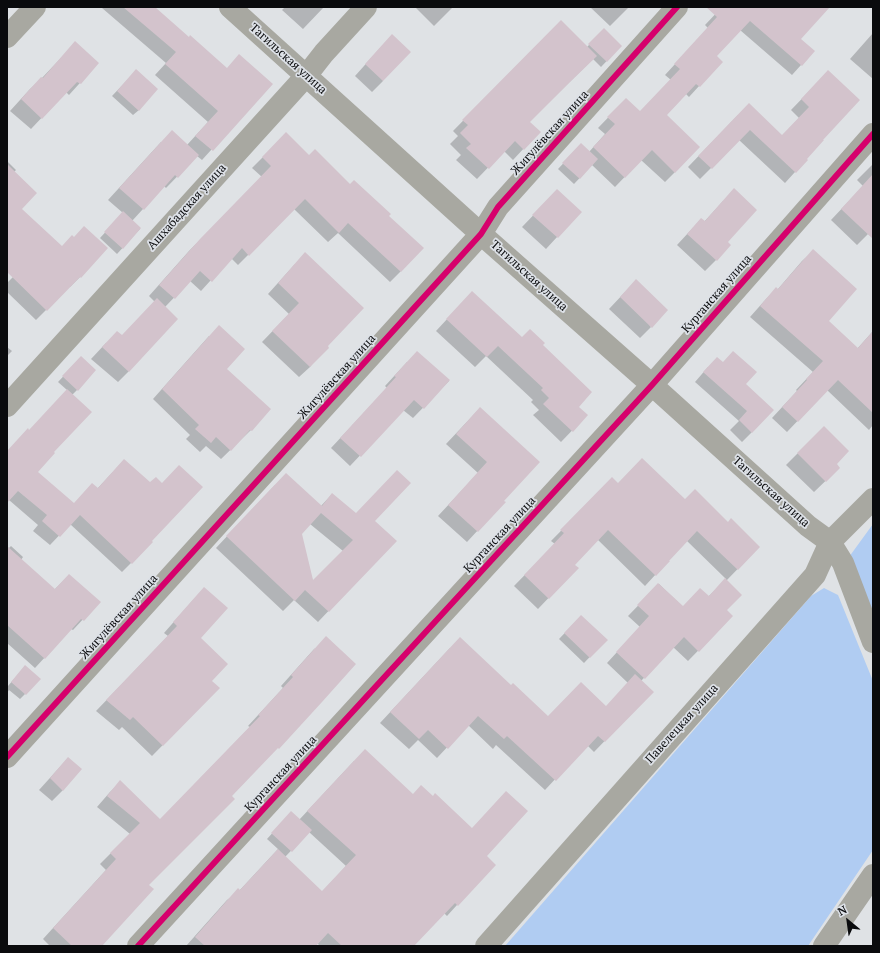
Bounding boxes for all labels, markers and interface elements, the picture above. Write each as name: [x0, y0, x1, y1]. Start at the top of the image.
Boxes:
street label: Тагильская улица: [247, 21, 329, 97]
street label: Жигулёвская улица: [508, 88, 592, 178]
street label: Ашхабадская улица: [145, 161, 229, 253]
street label: Тагильская улица: [488, 238, 570, 314]
street label: Курганская улица: [679, 252, 755, 336]
street label: Жигулёвская улица: [295, 332, 379, 422]
street label: Тагильская улица: [730, 454, 812, 530]
street label: Курганская улица: [461, 494, 539, 576]
street label: Жигулёвская улица: [77, 572, 161, 662]
street label: Павелецкая улица: [643, 681, 721, 767]
street label: Курганская улица: [242, 733, 320, 815]
north arrow: [828, 901, 868, 941]
text: N: [835, 902, 849, 919]

